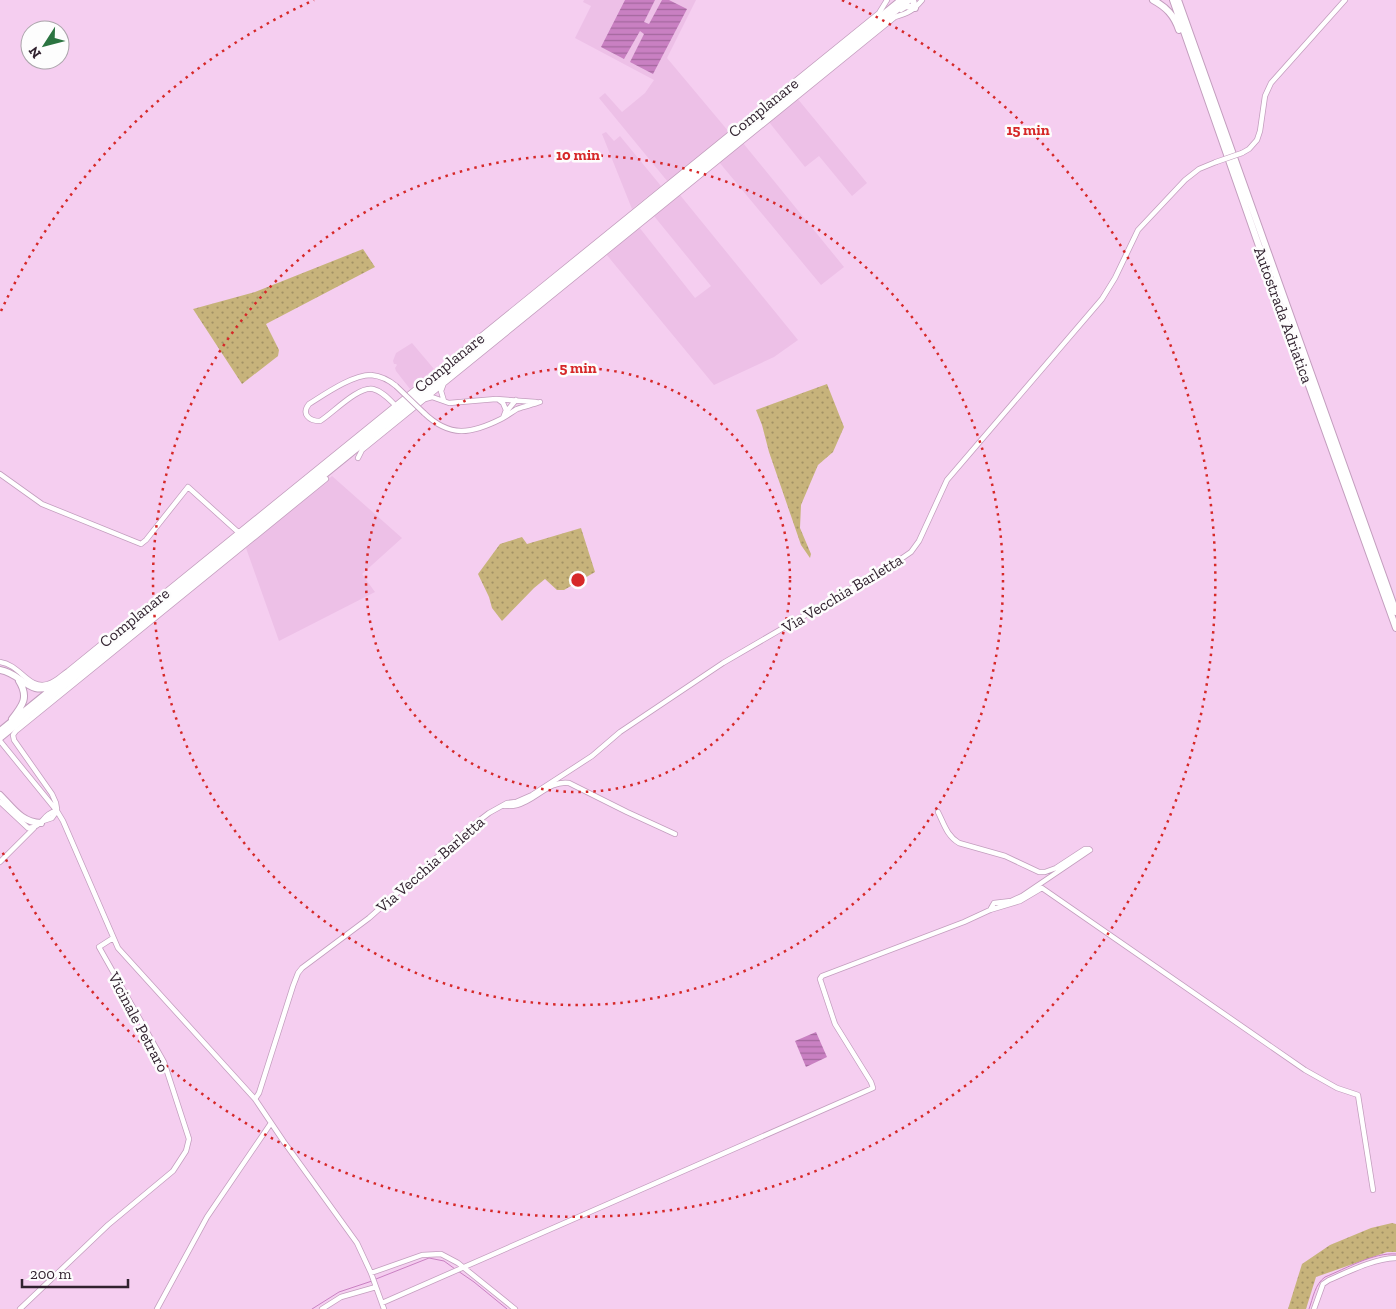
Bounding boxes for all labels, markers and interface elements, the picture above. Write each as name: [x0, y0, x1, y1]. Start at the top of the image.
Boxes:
north arrow: [20, 20, 70, 70]
text: N: [25, 43, 45, 62]
street label: Complanare: [725, 73, 802, 141]
text: 15 min: [1006, 121, 1050, 139]
text: 10 min: [556, 146, 600, 164]
street label: Autostrada Adriatica: [1250, 244, 1317, 386]
street label: Complanare: [411, 328, 488, 396]
text: 5 min: [559, 359, 597, 377]
street label: Via Vecchia Barletta: [778, 550, 906, 637]
centre of rings: [569, 571, 587, 589]
street label: Complanare: [96, 583, 173, 651]
street label: Via Vecchia Barletta: [372, 812, 489, 917]
street label: Vicinale Petraro: [104, 968, 173, 1075]
scale bar: [22, 1256, 129, 1288]
text: 200 m: [30, 1265, 71, 1283]

